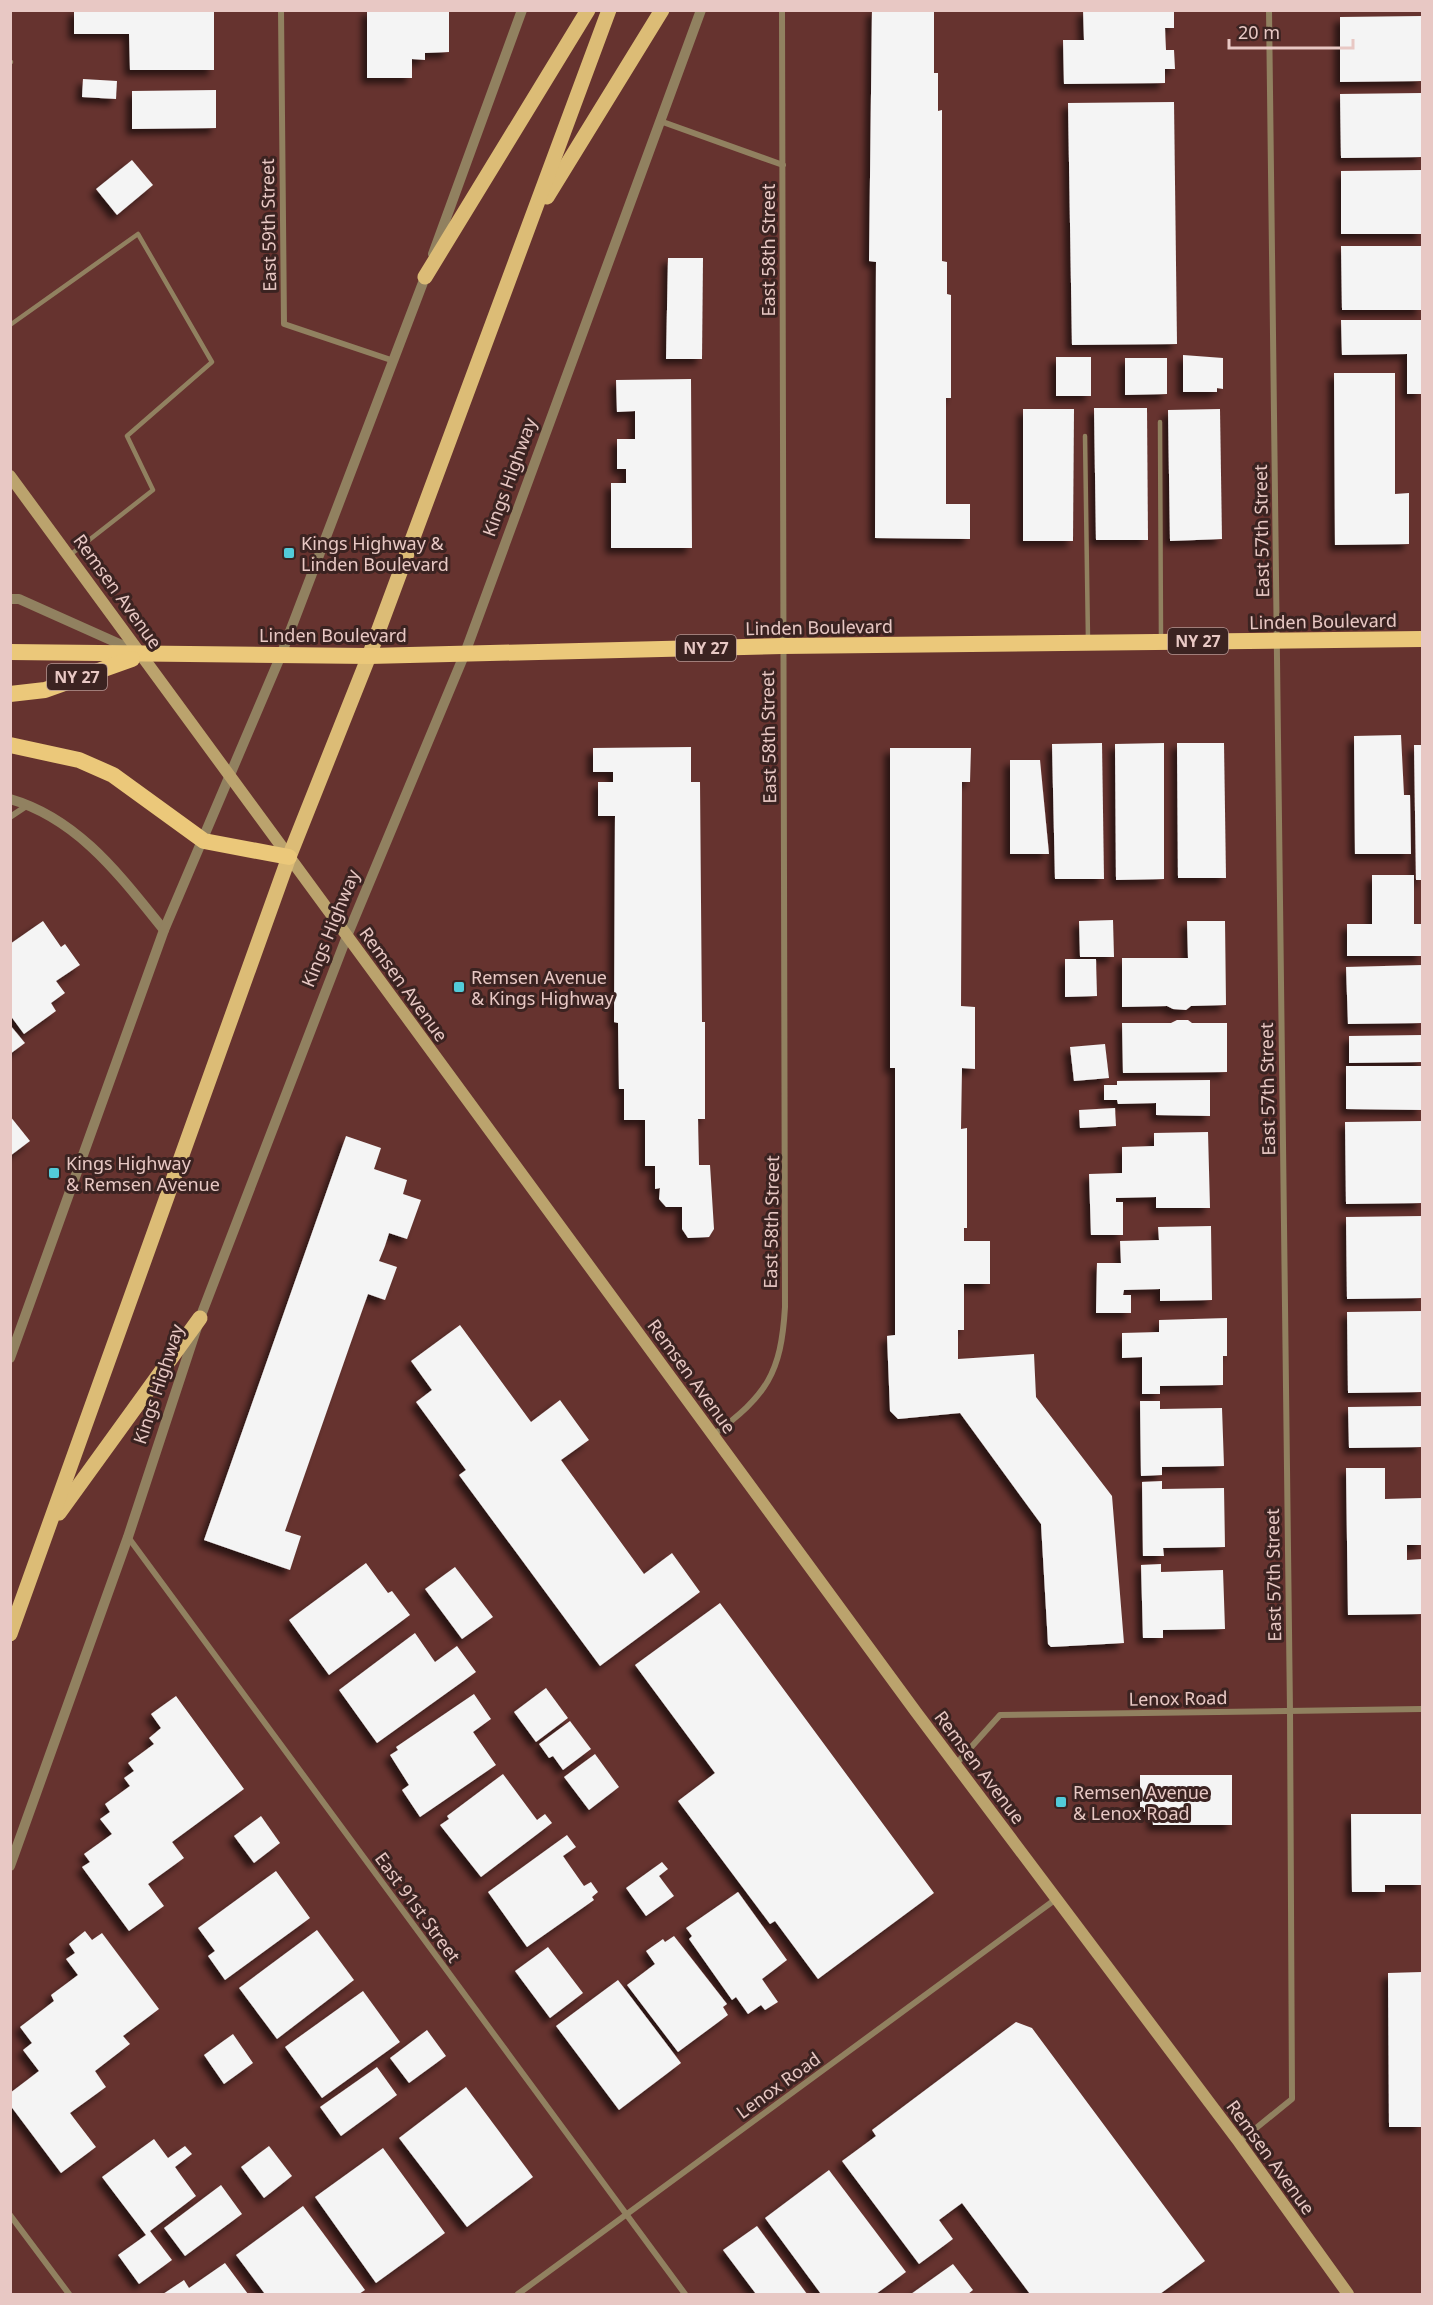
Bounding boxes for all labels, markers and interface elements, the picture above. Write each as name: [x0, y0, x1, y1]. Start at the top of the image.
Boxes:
scale bar: [1229, 12, 1354, 50]
text: 20 m: [1238, 20, 1280, 44]
street label: East 59th Street: [255, 158, 281, 292]
street label: East 58th Street: [756, 183, 780, 317]
street label: Kings Highway: [476, 413, 542, 540]
street label: East 57th Street: [1248, 464, 1274, 598]
street label: Remsen Avenue: [68, 529, 168, 653]
place label: Kings Highway & Linden Boulevard: [301, 531, 449, 576]
marker: Kings Highway & Linden Boulevard: [282, 546, 296, 560]
street label: Linden Boulevard: [1249, 608, 1397, 634]
street label: Linden Boulevard: [745, 614, 893, 640]
street label: Linden Boulevard: [259, 623, 407, 647]
road number: NY 27: [1168, 628, 1228, 654]
road number: NY 27: [676, 635, 736, 661]
road number: NY 27: [47, 664, 107, 690]
street label: East 58th Street: [755, 670, 781, 804]
street label: Kings Highway: [295, 865, 365, 990]
street label: Remsen Avenue: [354, 922, 454, 1046]
place label: Remsen Avenue & Kings Highway: [471, 965, 615, 1010]
marker: Remsen Avenue & Kings Highway: [452, 980, 466, 994]
street label: East 57th Street: [1254, 1022, 1280, 1156]
place label: Kings Highway & Remsen Avenue: [66, 1151, 220, 1196]
street label: East 58th Street: [758, 1155, 784, 1289]
marker: Kings Highway & Remsen Avenue: [47, 1166, 61, 1180]
street label: Remsen Avenue: [642, 1314, 742, 1438]
street label: Kings Highway: [127, 1320, 189, 1447]
street label: East 57th Street: [1260, 1508, 1286, 1642]
street label: Lenox Road: [1128, 1685, 1228, 1711]
street label: Remsen Avenue: [930, 1705, 1030, 1829]
place label: Remsen Avenue & Lenox Road: [1073, 1780, 1209, 1825]
marker: Remsen Avenue & Lenox Road: [1054, 1795, 1068, 1809]
street label: East 91st Street: [370, 1847, 466, 1967]
street label: Lenox Road: [731, 2046, 825, 2124]
street label: Remsen Avenue: [1221, 2095, 1321, 2219]

